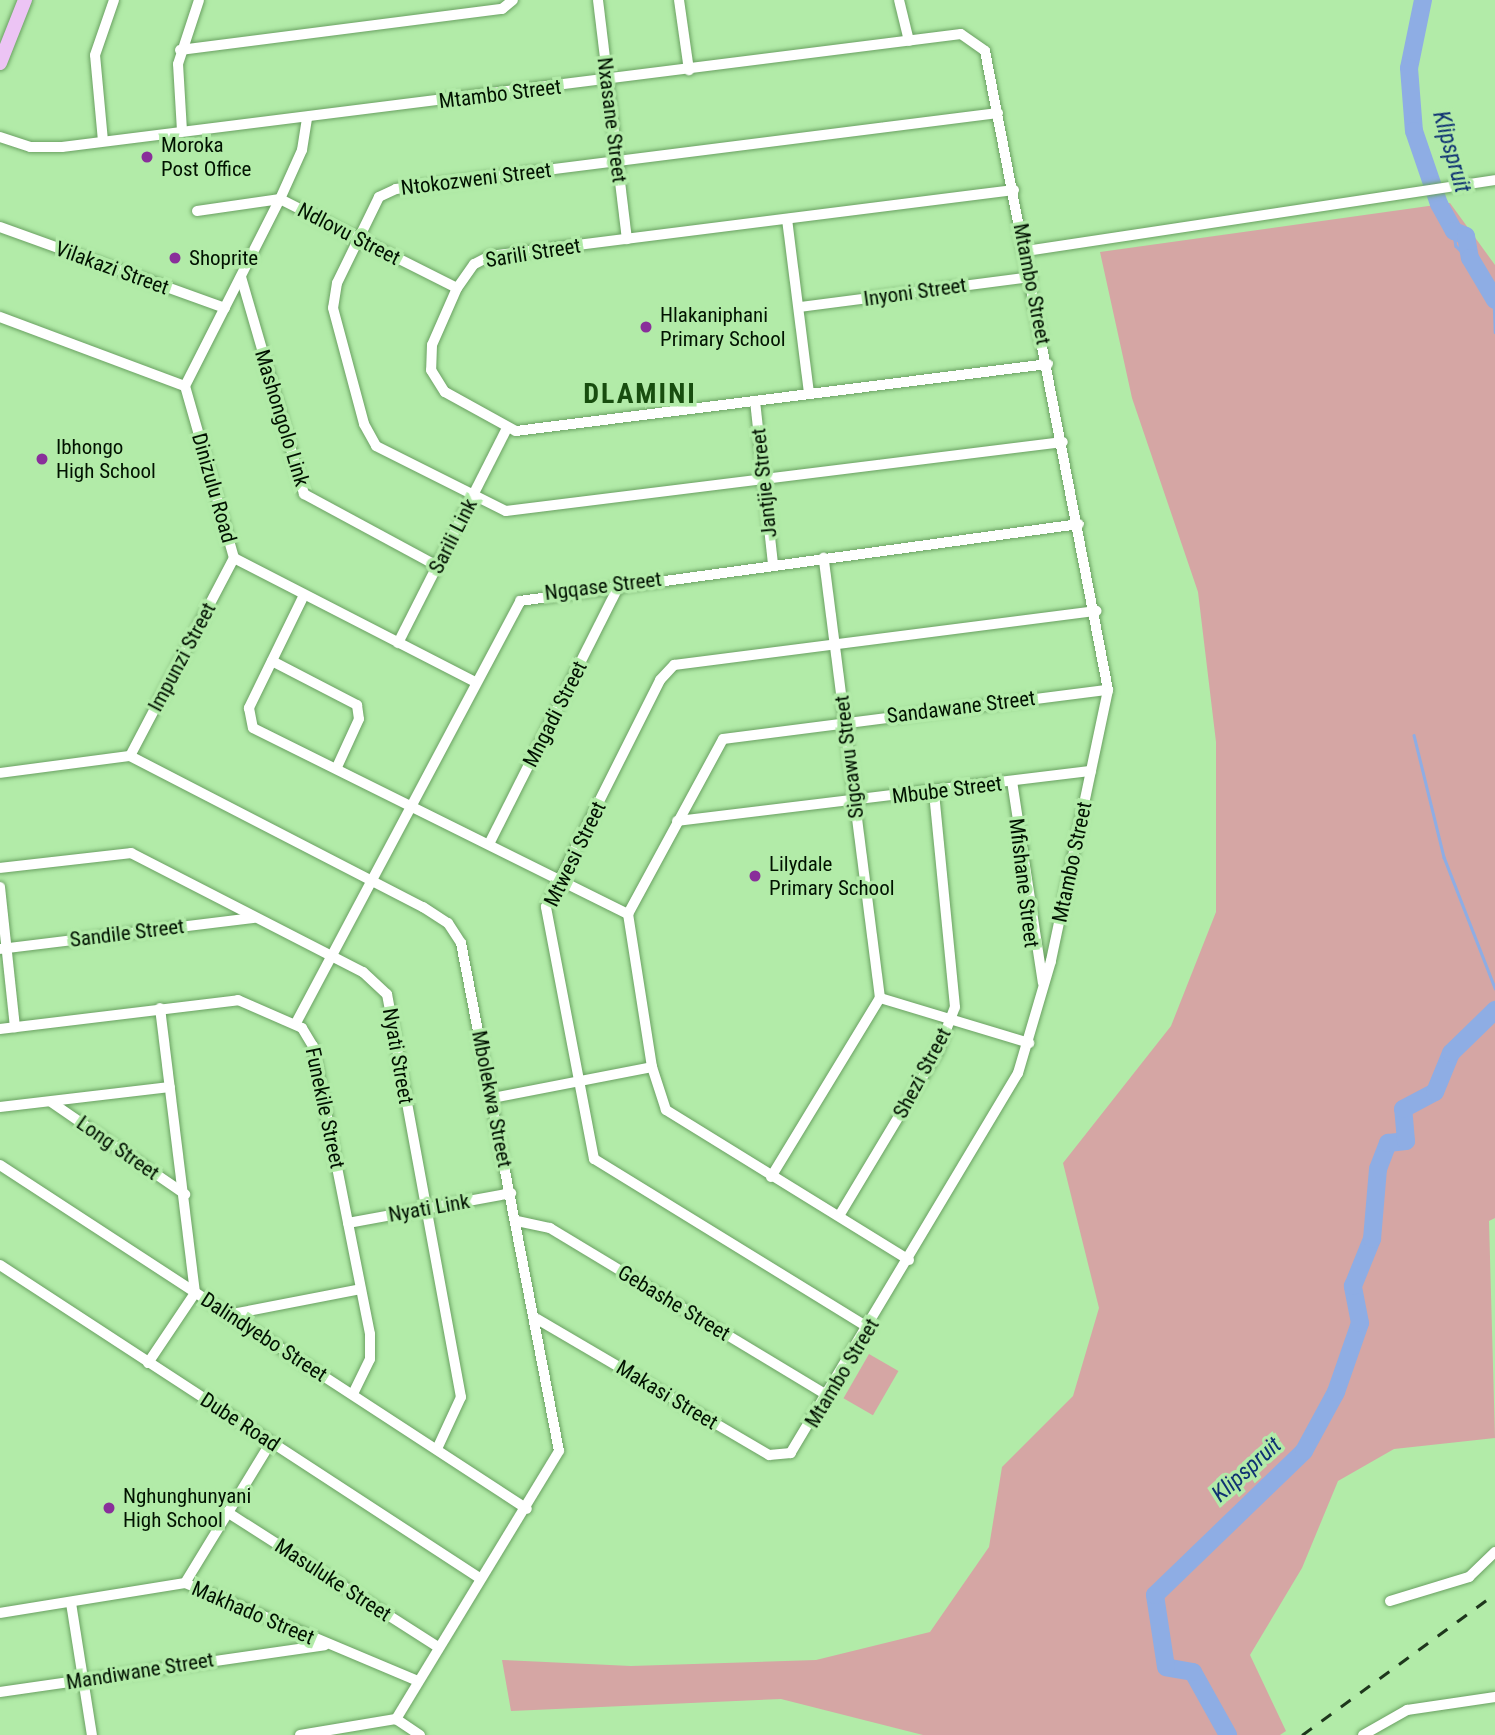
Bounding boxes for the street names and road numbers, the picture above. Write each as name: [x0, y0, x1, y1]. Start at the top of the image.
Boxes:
street label: Nxasane Street: [592, 56, 632, 184]
street label: Mtambo Street: [437, 74, 563, 114]
street label: Ntokozweni Street: [399, 157, 553, 201]
street label: Ndlovu Street: [293, 197, 405, 271]
street label: Mtambo Street: [1008, 221, 1056, 347]
street label: Sarili Street: [484, 233, 582, 273]
street label: Vilakazi Street: [52, 236, 172, 300]
street label: Inyoni Street: [862, 272, 968, 312]
street label: Mashongolo Link: [249, 346, 315, 490]
street label: Jantjie Street: [746, 427, 782, 539]
street label: Dinizulu Road: [186, 430, 242, 546]
street label: Sarili Link: [423, 494, 483, 578]
street label: Ngqase Street: [543, 566, 663, 606]
street label: Impunzi Street: [143, 598, 221, 716]
street label: Mngadi Street: [518, 657, 592, 771]
street label: Sandawane Street: [885, 685, 1037, 729]
street label: Sigcawu Street: [829, 694, 869, 820]
street label: Mbube Street: [891, 771, 1003, 809]
street label: Mtwesi Street: [539, 797, 611, 911]
street label: Mtambo Street: [1047, 799, 1097, 925]
street label: Mfishane Street: [1004, 817, 1044, 949]
street label: Sandile Street: [68, 913, 186, 953]
street label: Nyati Street: [377, 1006, 419, 1106]
street label: Shezi Street: [888, 1023, 956, 1123]
street label: Mbolekwa Street: [466, 1029, 518, 1169]
street label: Funekile Street: [300, 1045, 350, 1171]
street label: Long Street: [72, 1110, 164, 1186]
street label: Nyati Link: [386, 1188, 472, 1228]
street label: Gebashe Street: [613, 1260, 735, 1346]
street label: Dalindyebo Street: [196, 1287, 332, 1387]
street label: Mtambo Street: [800, 1314, 884, 1432]
street label: Makasi Street: [612, 1355, 722, 1435]
street label: Dube Road: [196, 1387, 284, 1457]
street label: Masuluke Street: [270, 1533, 396, 1627]
street label: Makhado Street: [188, 1576, 318, 1650]
street label: Mandiwane Street: [64, 1647, 216, 1695]

